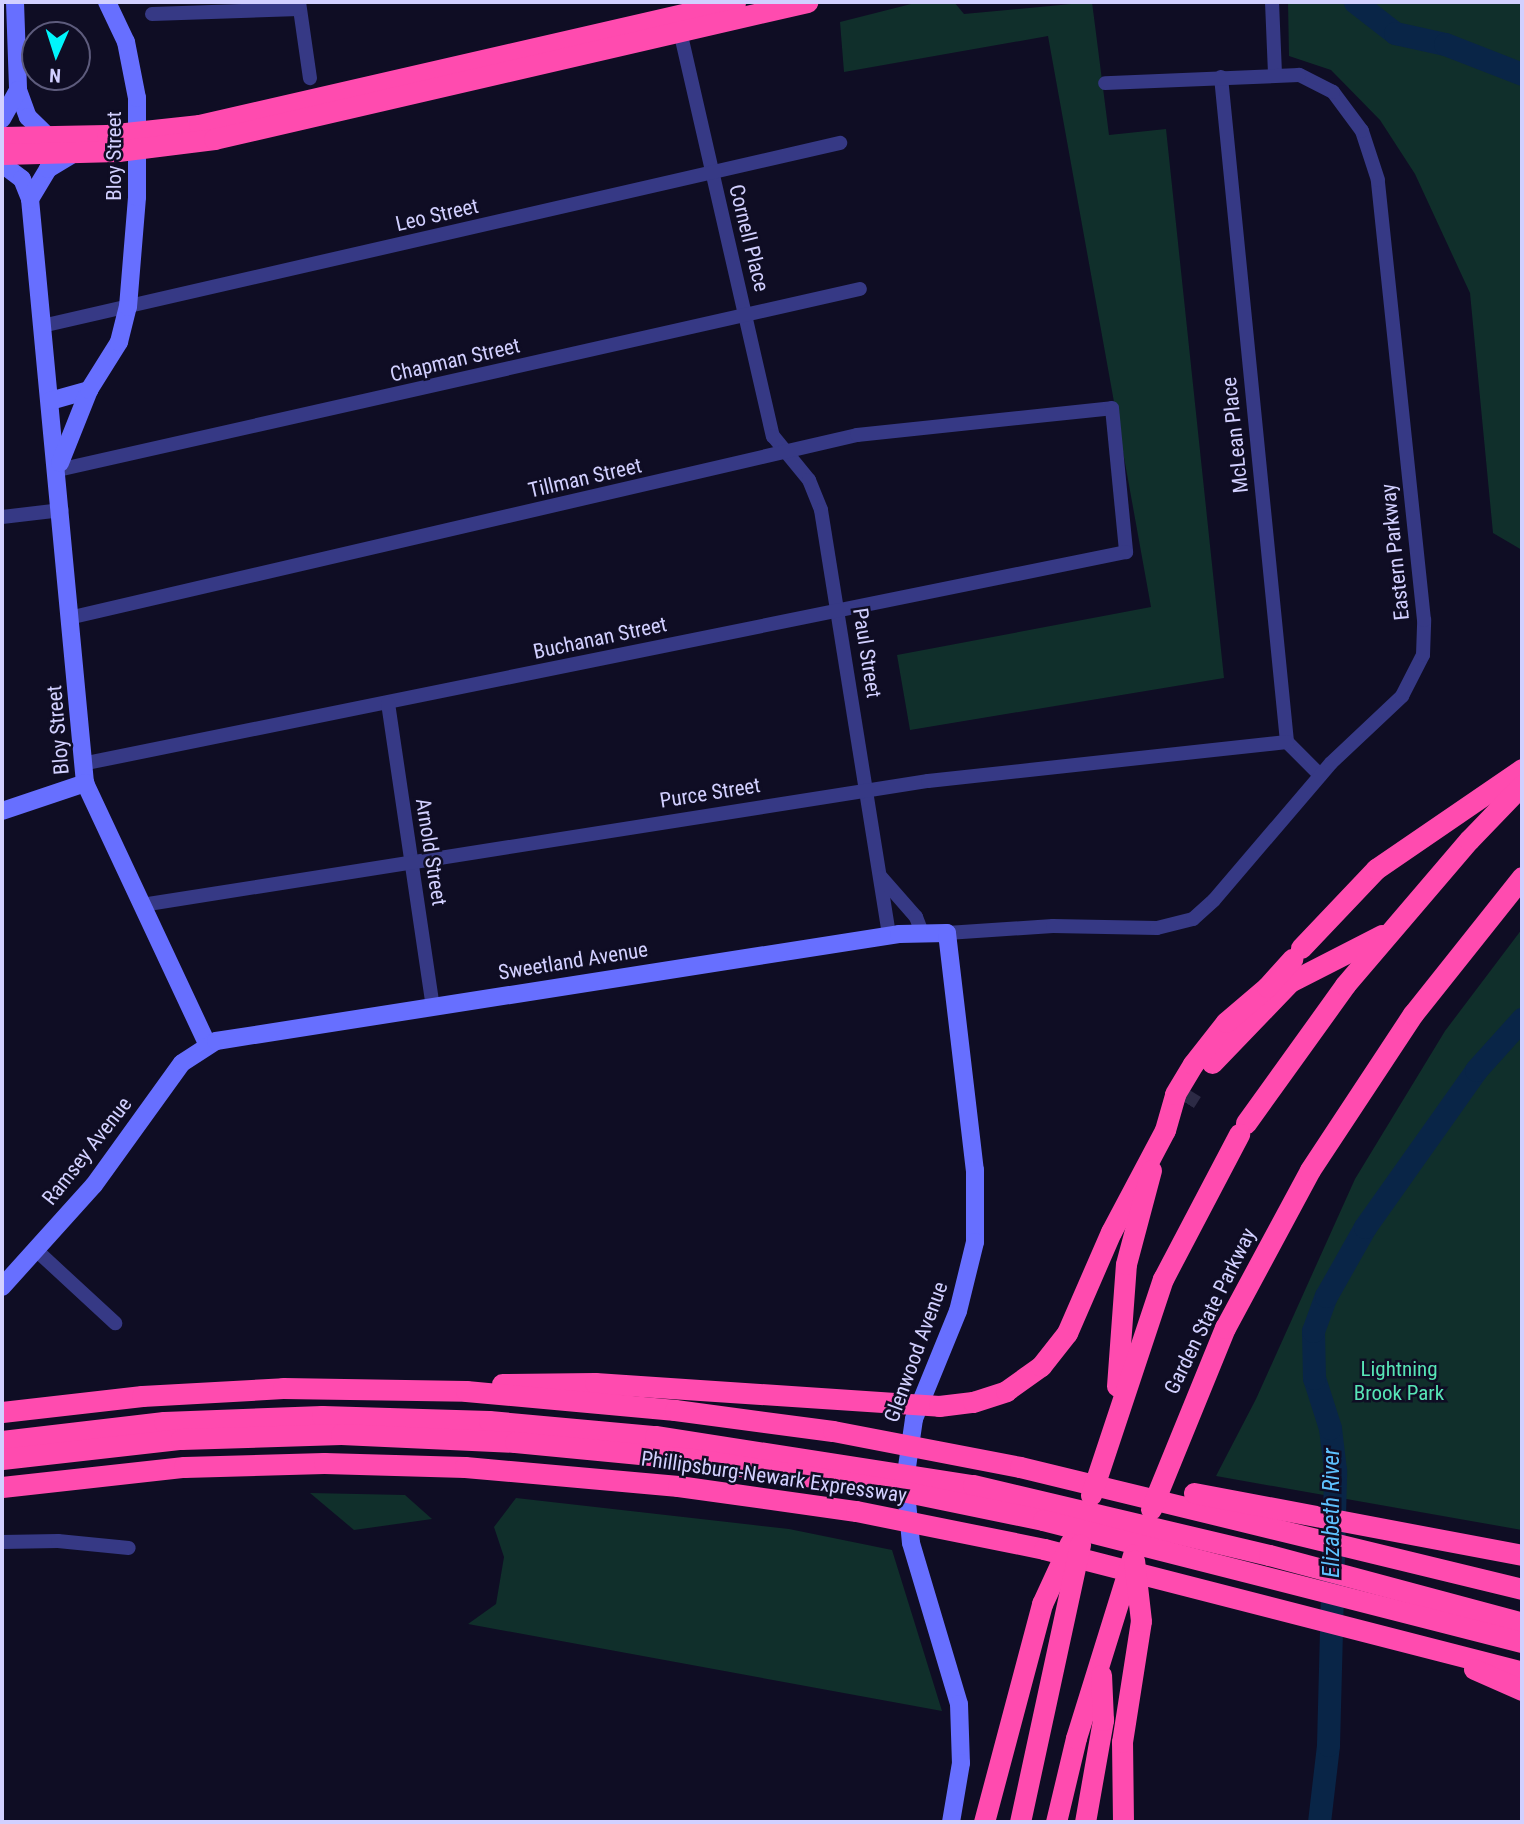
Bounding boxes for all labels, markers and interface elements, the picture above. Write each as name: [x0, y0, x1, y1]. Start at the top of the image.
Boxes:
north arrow: [21, 21, 91, 91]
text: N: [49, 64, 61, 87]
street label: Bloy Street: [101, 111, 127, 201]
street label: Cornell Place: [724, 182, 774, 294]
street label: Leo Street: [393, 193, 481, 237]
street label: Chapman Street: [388, 333, 522, 387]
street label: McLean Place: [1216, 376, 1254, 494]
street label: Tillman Street: [526, 453, 644, 503]
street label: Eastern Parkway: [1375, 482, 1415, 622]
street label: Paul Street: [847, 606, 887, 700]
street label: Buchanan Street: [531, 612, 669, 664]
street label: Bloy Street: [42, 684, 74, 776]
street label: Purce Street: [658, 773, 762, 813]
street label: Arnold Street: [410, 796, 452, 908]
street label: Sweetland Avenue: [496, 937, 650, 985]
street label: Ramsey Avenue: [37, 1092, 137, 1210]
street label: Garden State Parkway: [1159, 1224, 1261, 1398]
street label: Glenwood Avenue: [879, 1278, 953, 1426]
park label: Lightning Brook Park: [1354, 1356, 1444, 1406]
street label: Phillipsburg-Newark Expressway: [640, 1446, 908, 1508]
water label: Elizabeth River: [1318, 1448, 1346, 1578]

